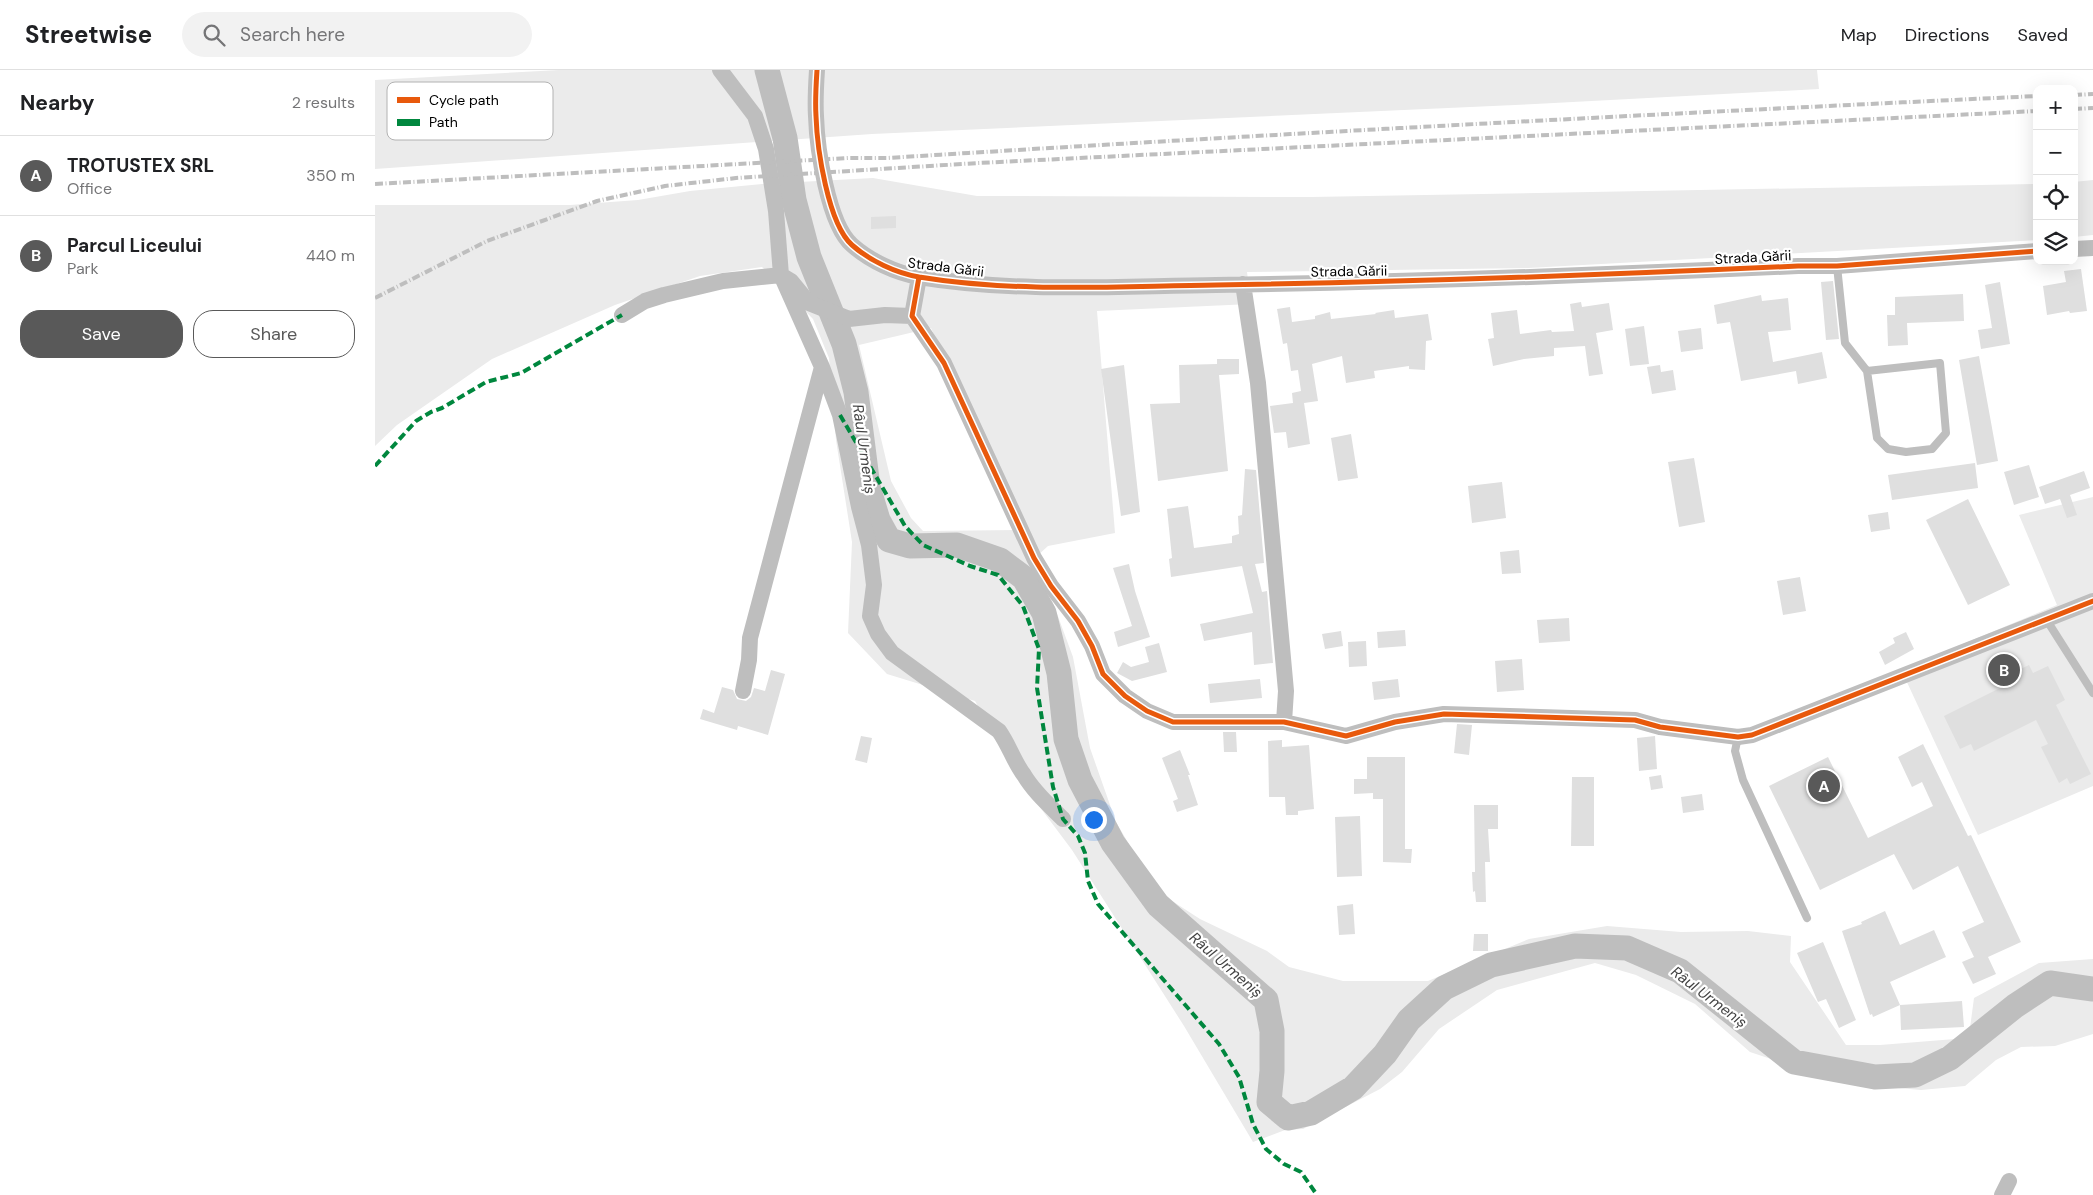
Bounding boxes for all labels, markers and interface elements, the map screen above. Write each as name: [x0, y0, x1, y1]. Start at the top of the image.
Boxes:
search box: [182, 12, 532, 57]
text: Streetwise: [25, 19, 152, 50]
icon: search: [200, 21, 228, 49]
text: Search here: [240, 22, 345, 47]
text: Map: [1841, 23, 1877, 47]
text: Directions: [1905, 23, 1990, 47]
text: Saved: [2018, 23, 2068, 47]
legend: [387, 82, 553, 140]
map controls: [2033, 85, 2078, 265]
button: +: [2033, 85, 2078, 130]
text: Nearby: [20, 89, 94, 117]
text: Cycle path: [429, 91, 499, 109]
text: 2 results: [292, 92, 355, 113]
text: Path: [429, 113, 458, 131]
button: −: [2033, 130, 2078, 175]
text: TROTUSTEX SRL: [67, 153, 214, 178]
text: A: [30, 165, 42, 186]
text: 350 m: [306, 165, 355, 186]
button: locate: [2033, 175, 2078, 220]
text: Office: [67, 178, 112, 199]
button: layers: [2033, 220, 2078, 265]
text: Parcul Liceului: [67, 233, 202, 258]
text: B: [31, 245, 41, 266]
text: 440 m: [306, 245, 355, 266]
street label: Strada Gării: [1714, 246, 1792, 268]
street label: Strada Gării: [907, 253, 985, 281]
text: Park: [67, 258, 99, 279]
street label: Strada Gării: [1311, 261, 1387, 281]
button: Save: [20, 310, 183, 358]
button: Share: [193, 310, 355, 358]
water label: Râul Urmeniș: [848, 403, 880, 495]
pin: B: [1988, 651, 2020, 689]
pin: A: [1808, 767, 1840, 805]
your location: [1081, 807, 1107, 833]
water label: Râul Urmeniș: [1185, 928, 1267, 1002]
water label: Râul Urmeniș: [1667, 962, 1751, 1032]

